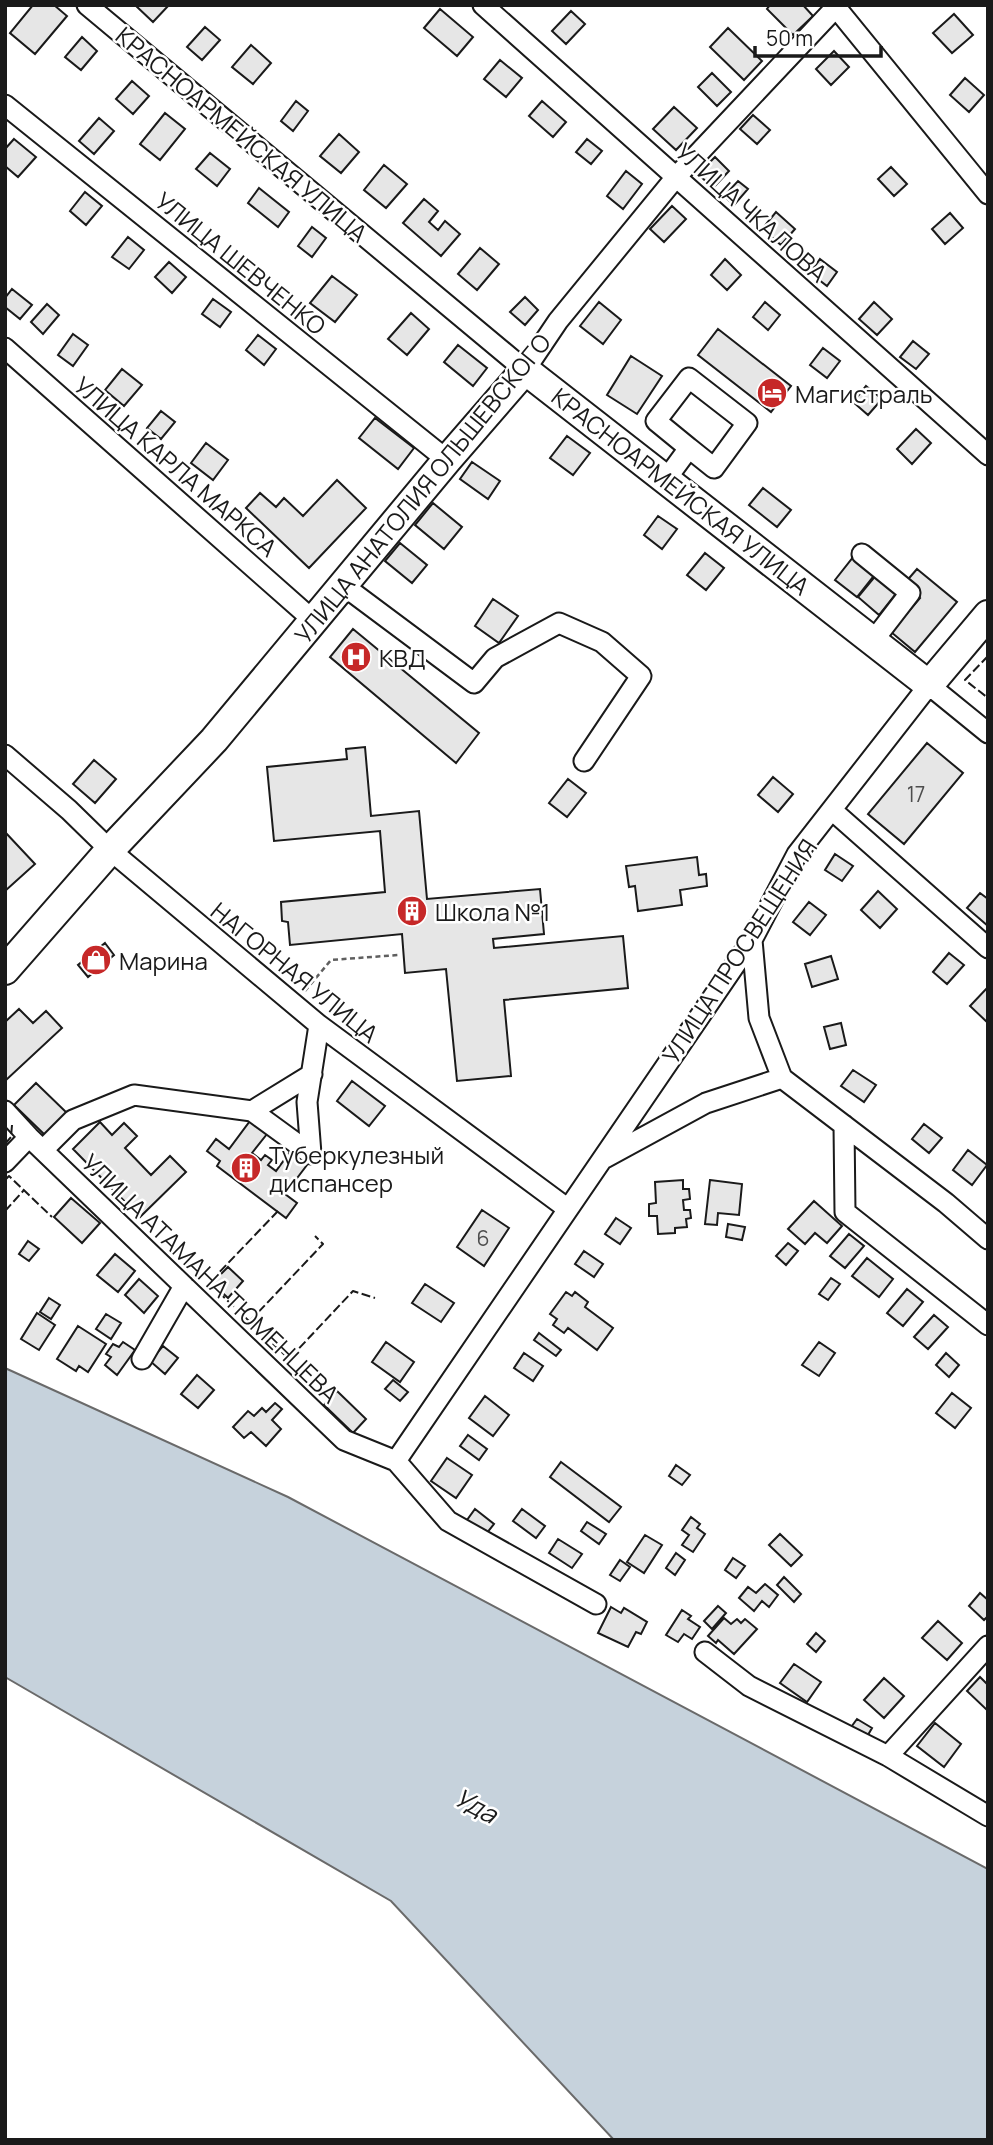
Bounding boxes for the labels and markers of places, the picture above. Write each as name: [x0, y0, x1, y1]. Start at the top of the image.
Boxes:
hotel icon: Магистраль: [755, 376, 789, 410]
place label: Магистраль: [795, 377, 933, 410]
hospital icon: КВД: [339, 640, 373, 674]
place label: КВД: [379, 641, 426, 674]
building icon: Школа №1: [395, 894, 429, 928]
place label: Школа №1: [435, 895, 550, 928]
shop icon: Марина: [79, 943, 113, 977]
place label: Марина: [119, 944, 208, 977]
place label: Туберкулезный диспансер: [269, 1138, 444, 1199]
building icon: Туберкулезный диспансер: [229, 1151, 263, 1185]

